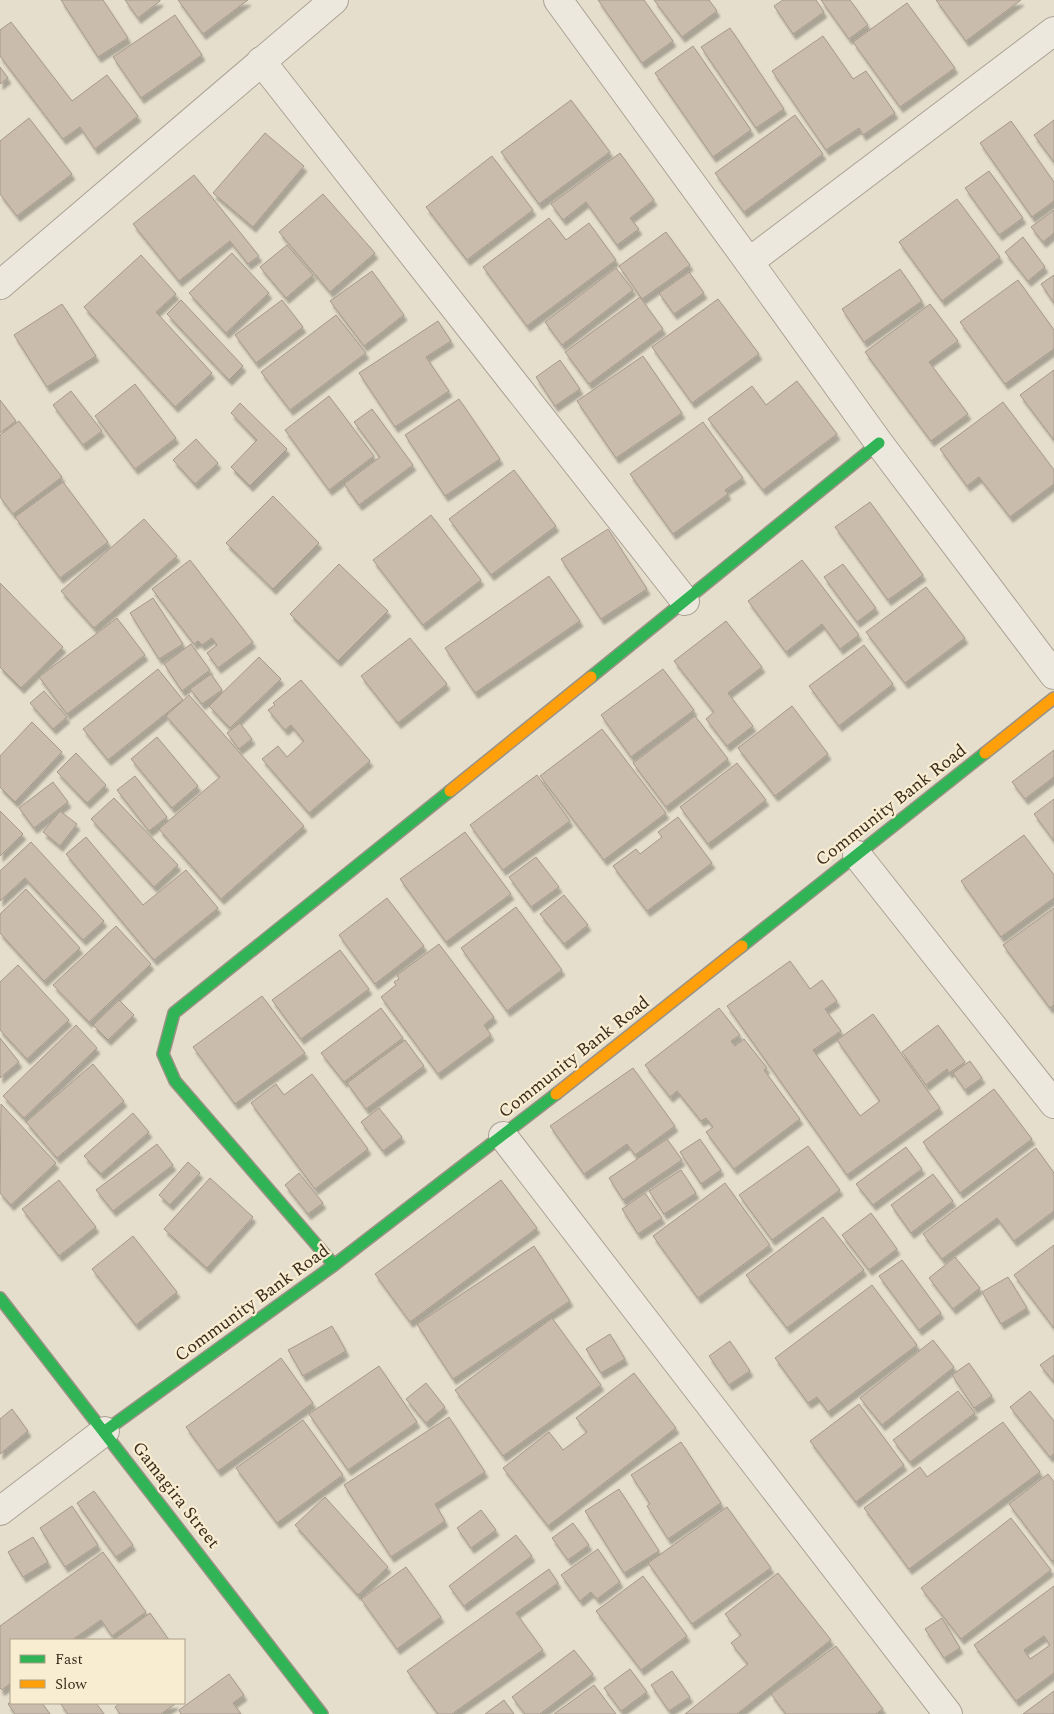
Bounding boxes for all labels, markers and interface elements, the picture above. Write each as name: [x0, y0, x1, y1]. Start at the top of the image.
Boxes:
street label: Community Bank Road: [810, 737, 972, 873]
street label: Community Bank Road: [493, 989, 655, 1125]
street label: Community Bank Road: [169, 1238, 335, 1368]
street label: Gamagira Street: [125, 1435, 227, 1555]
legend: [10, 1639, 185, 1704]
text: Fast: [55, 1648, 83, 1671]
text: Slow: [55, 1673, 87, 1696]

